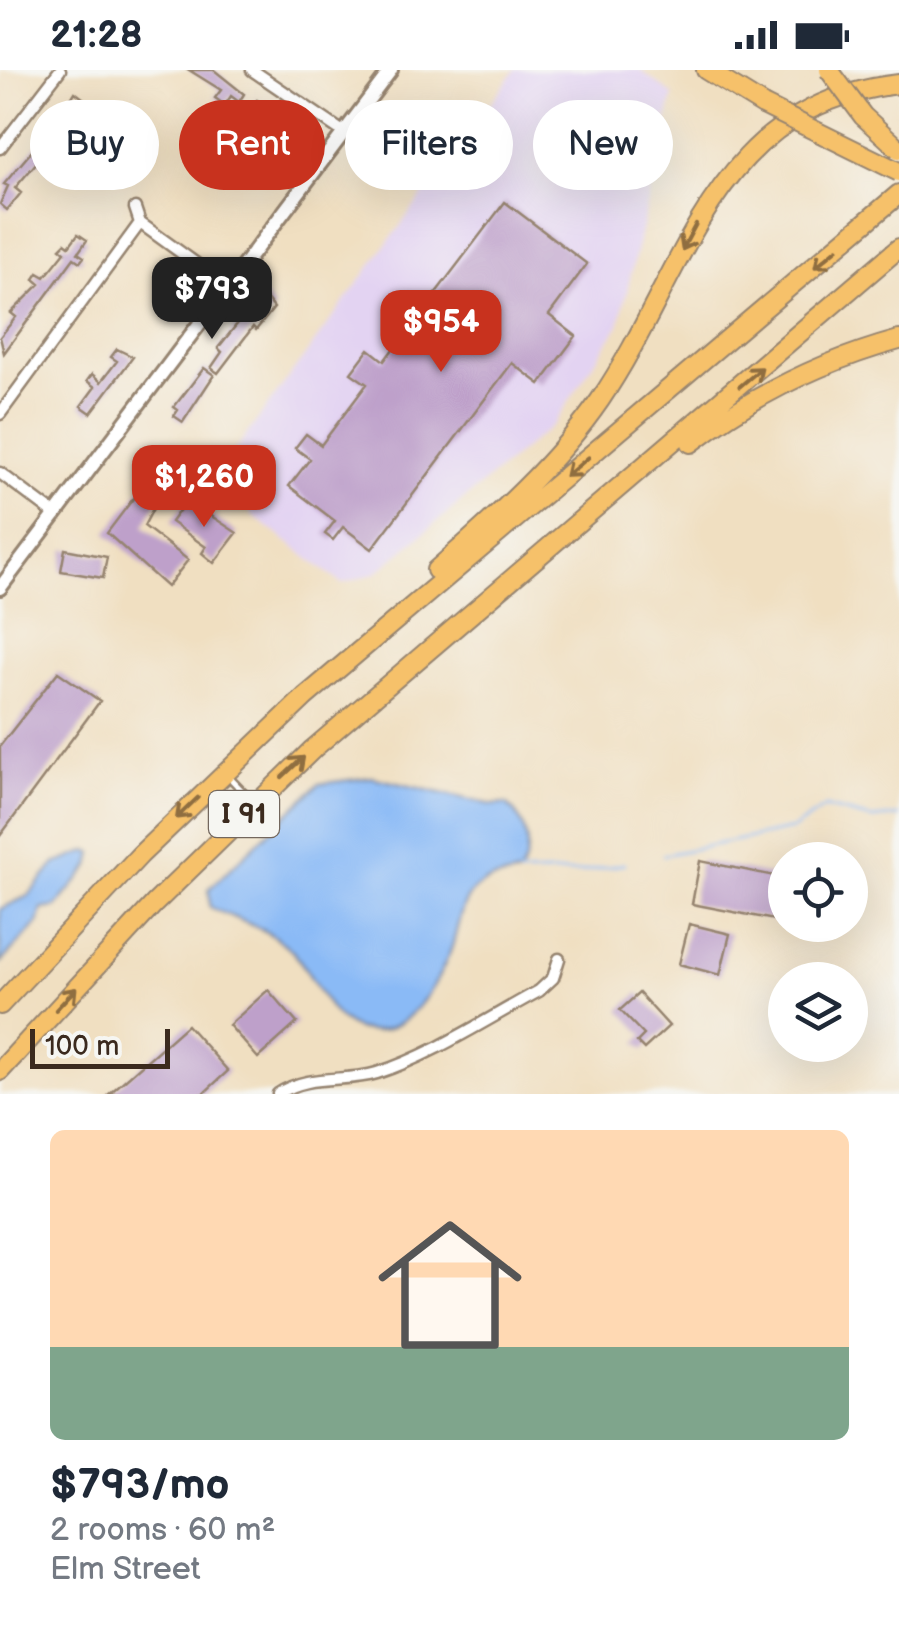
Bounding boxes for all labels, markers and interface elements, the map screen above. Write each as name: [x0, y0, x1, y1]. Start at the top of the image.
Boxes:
text: 21:28: [50, 13, 143, 58]
chip: Buy: [30, 100, 159, 190]
chip: Rent: [179, 100, 325, 190]
chip: Filters: [345, 100, 513, 190]
chip: New: [533, 100, 673, 190]
one-way arrow: [678, 222, 698, 251]
one-way arrow: [813, 246, 839, 268]
pin: $793: [153, 257, 271, 342]
text: $793: [174, 270, 250, 309]
pin: $954: [382, 290, 500, 375]
text: $954: [402, 303, 480, 342]
one-way arrow: [738, 367, 764, 389]
pin: $1,260: [123, 445, 285, 530]
one-way arrow: [564, 456, 590, 478]
text: $1,260: [154, 458, 254, 497]
one-way arrow: [280, 756, 305, 779]
road number: I 91: [209, 791, 279, 837]
one-way arrow: [176, 795, 200, 819]
map controls: [768, 842, 868, 1062]
button: locate: [768, 842, 868, 942]
button: layers: [768, 962, 868, 1062]
one-way arrow: [54, 987, 77, 1012]
scale bar: [30, 1024, 170, 1068]
text: 100 m: [45, 1030, 119, 1063]
icon: home: [360, 1195, 540, 1375]
text: $793/mo: [50, 1460, 229, 1511]
text: 2 rooms · 60 m²: [50, 1511, 275, 1550]
text: Elm Street: [50, 1550, 201, 1589]

